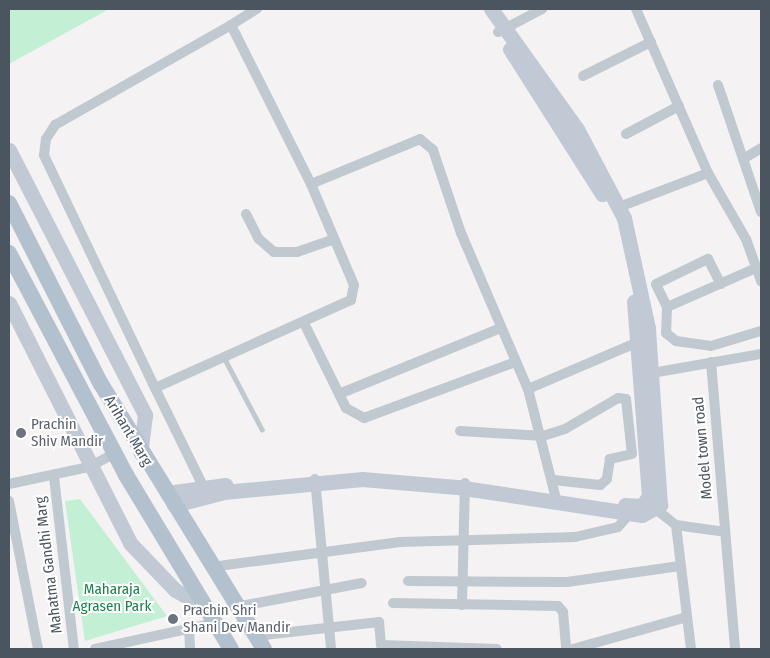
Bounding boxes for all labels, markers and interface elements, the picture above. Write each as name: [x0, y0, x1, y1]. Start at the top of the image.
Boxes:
street label: Arihant Marg: [100, 393, 156, 469]
street label: Model town road: [690, 396, 716, 500]
place label: Prachin Shiv Mandir: [31, 415, 103, 450]
marker: Prachin Shiv Mandir: [15, 427, 27, 439]
street label: Mahatma Gandhi Marg: [32, 496, 66, 634]
park label: Maharaja Agrasen Park: [73, 580, 151, 615]
place label: Prachin Shri Shani Dev Mandir: [183, 601, 290, 636]
marker: Prachin Shri Shani Dev Mandir: [167, 613, 179, 625]

